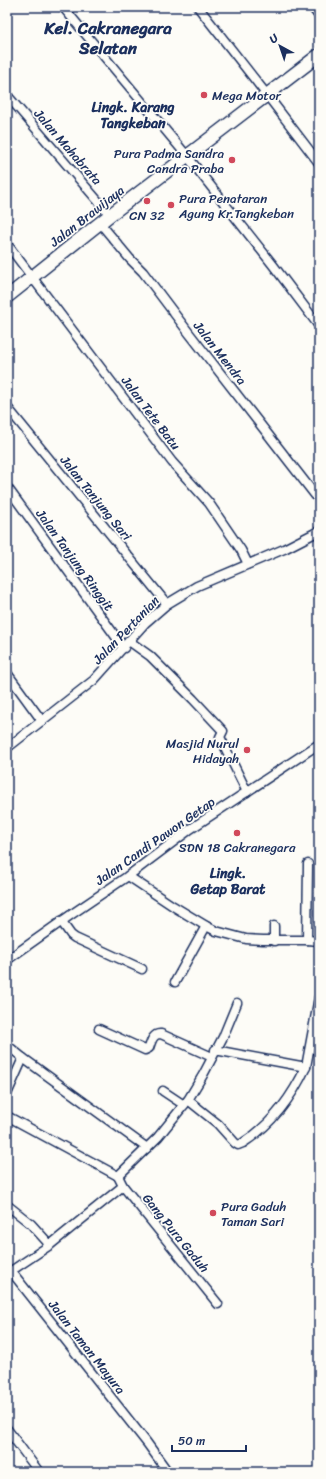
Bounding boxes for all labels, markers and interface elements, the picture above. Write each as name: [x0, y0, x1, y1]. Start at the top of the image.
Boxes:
district label: Kel. Cakranegara Selatan: [43, 13, 172, 63]
north arrow: [260, 26, 300, 66]
text: U: [265, 29, 283, 48]
place label: Mega Motor: [212, 84, 282, 107]
marker: Mega Motor: [199, 90, 209, 100]
district label: Lingk. Karang Tangkeban: [91, 95, 175, 136]
street label: Jalan Mahabrata: [28, 103, 108, 191]
place label: Pura Padma Sandra Candra Praba: [114, 142, 224, 180]
marker: Pura Padma Sandra Candra Praba: [227, 155, 237, 165]
street label: Jalan Brawijaya: [44, 179, 130, 253]
place label: Pura Penataran Agung Kr.Tangkeban: [178, 187, 294, 225]
marker: CN 32: [142, 196, 152, 206]
marker: Pura Penataran Agung Kr.Tangkeban: [166, 200, 176, 210]
place label: CN 32: [129, 204, 165, 227]
street label: Jalan Mendra: [187, 315, 253, 391]
street label: Jalan Tete Batu: [115, 370, 187, 455]
street label: Jalan Tanjung Sari: [54, 449, 138, 546]
street label: Jalan Tanjung Ringgit: [29, 503, 120, 616]
street label: Jalan Pertanian: [86, 590, 165, 671]
place label: Masjid Nurul Hidayah: [166, 732, 239, 770]
marker: Masjid Nurul Hidayah: [242, 745, 252, 755]
street label: Jalan Candi Pawon Getap: [89, 791, 220, 892]
marker: SDN 18 Cakranegara: [232, 828, 242, 838]
place label: SDN 18 Cakranegara: [179, 836, 296, 859]
district label: Lingk. Getap Barat: [190, 861, 266, 902]
street label: Gang Pura Gaduh: [137, 1188, 215, 1278]
place label: Pura Gaduh Taman Sari: [221, 1195, 287, 1233]
marker: Pura Gaduh Taman Sari: [208, 1208, 218, 1218]
street label: Jalan Taman Mayura: [42, 1294, 132, 1400]
scale bar: [172, 1427, 246, 1453]
text: 50 m: [178, 1430, 205, 1452]

